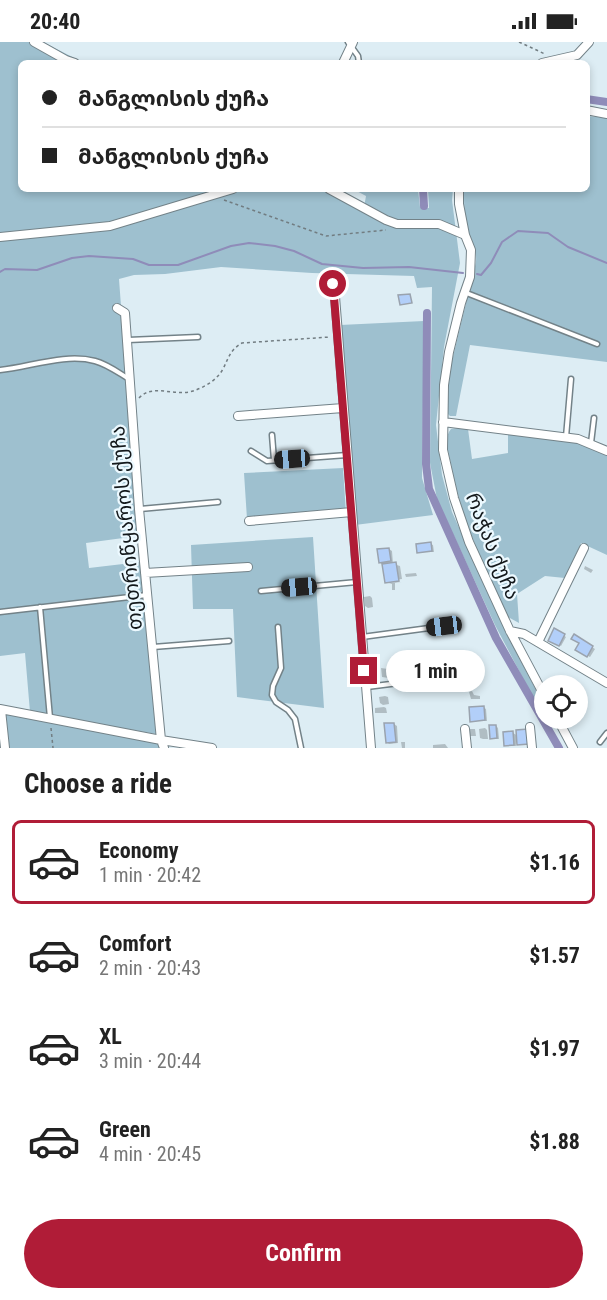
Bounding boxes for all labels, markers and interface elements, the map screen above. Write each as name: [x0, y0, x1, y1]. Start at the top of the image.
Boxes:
text: 20:40: [30, 9, 81, 34]
text: მანგლისის ქუჩა: [78, 86, 269, 111]
text: მანგლისის ქუჩა: [78, 144, 269, 169]
route start: [319, 270, 346, 297]
street label: თეთრიწყაროს ქუჩა: [105, 425, 147, 631]
car: [273, 449, 311, 469]
street label: რაჭას ქუჩა: [461, 489, 525, 603]
car: [280, 576, 318, 598]
car: [425, 615, 463, 637]
callout: 1 min: [385, 650, 484, 692]
route end: [350, 657, 377, 684]
text: 1 min: [413, 659, 458, 683]
map controls: [534, 675, 588, 729]
button: locate: [534, 675, 588, 729]
text: Choose a ride: [24, 768, 172, 800]
icon: car: [27, 835, 81, 889]
text: Economy: [99, 838, 179, 863]
text: $1.16: [529, 850, 580, 875]
text: 1 min · 20:42: [99, 863, 201, 887]
icon: car: [27, 928, 81, 982]
text: Comfort: [99, 931, 172, 956]
text: $1.57: [529, 943, 580, 968]
text: 2 min · 20:43: [99, 956, 201, 980]
icon: car: [27, 1021, 81, 1075]
text: XL: [99, 1024, 122, 1049]
text: $1.97: [529, 1036, 580, 1061]
text: 3 min · 20:44: [99, 1049, 201, 1073]
icon: car: [27, 1114, 81, 1168]
text: Green: [99, 1117, 151, 1142]
text: $1.88: [529, 1129, 580, 1154]
text: 4 min · 20:45: [99, 1142, 201, 1166]
button: Confirm: [24, 1219, 583, 1288]

